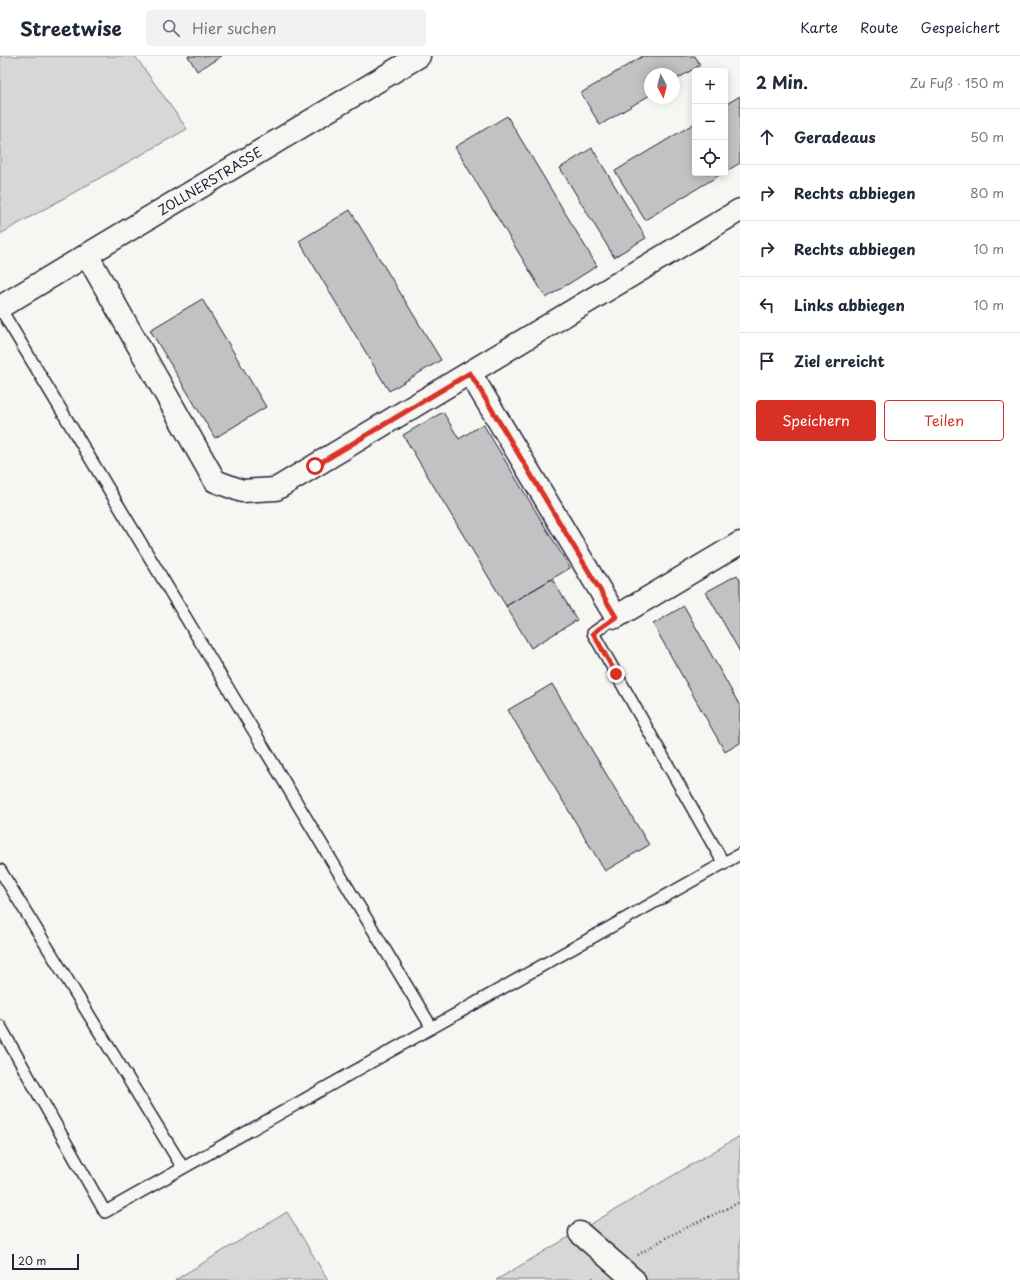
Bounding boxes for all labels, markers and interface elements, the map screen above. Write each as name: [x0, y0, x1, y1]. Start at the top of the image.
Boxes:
search box: [146, 10, 426, 46]
text: Streetwise: [20, 14, 122, 42]
text: Hier suchen: [192, 16, 277, 39]
icon: search: [160, 17, 182, 39]
text: Karte: [800, 17, 838, 38]
text: Route: [860, 17, 898, 38]
text: Gespeichert: [920, 17, 1000, 38]
north arrow: [644, 68, 680, 104]
map controls: [692, 68, 728, 176]
button: +: [692, 68, 728, 104]
text: 2 Min.: [756, 69, 808, 95]
text: Zu Fuß · 150 m: [910, 73, 1004, 92]
button: −: [692, 104, 728, 140]
text: Geradeaus: [794, 125, 876, 148]
icon: ahead: [756, 126, 778, 148]
text: 50 m: [970, 127, 1004, 146]
button: locate: [692, 140, 728, 176]
street label: ZOLLNERSTRASSE: [154, 142, 265, 219]
text: Rechts abbiegen: [794, 181, 915, 204]
icon: right: [756, 182, 778, 204]
text: 80 m: [970, 183, 1004, 202]
text: Rechts abbiegen: [794, 237, 915, 260]
icon: right: [756, 238, 778, 260]
text: 10 m: [974, 239, 1004, 258]
text: Links abbiegen: [794, 293, 905, 316]
icon: left: [756, 294, 778, 316]
text: 10 m: [974, 295, 1004, 314]
text: Ziel erreicht: [794, 349, 885, 372]
icon: arrive: [756, 350, 778, 372]
button: Speichern: [756, 400, 876, 441]
button: Teilen: [884, 400, 1004, 441]
route start: [306, 457, 324, 475]
route end: [607, 665, 625, 683]
scale bar: [12, 1252, 79, 1271]
text: 20 m: [18, 1252, 46, 1269]

